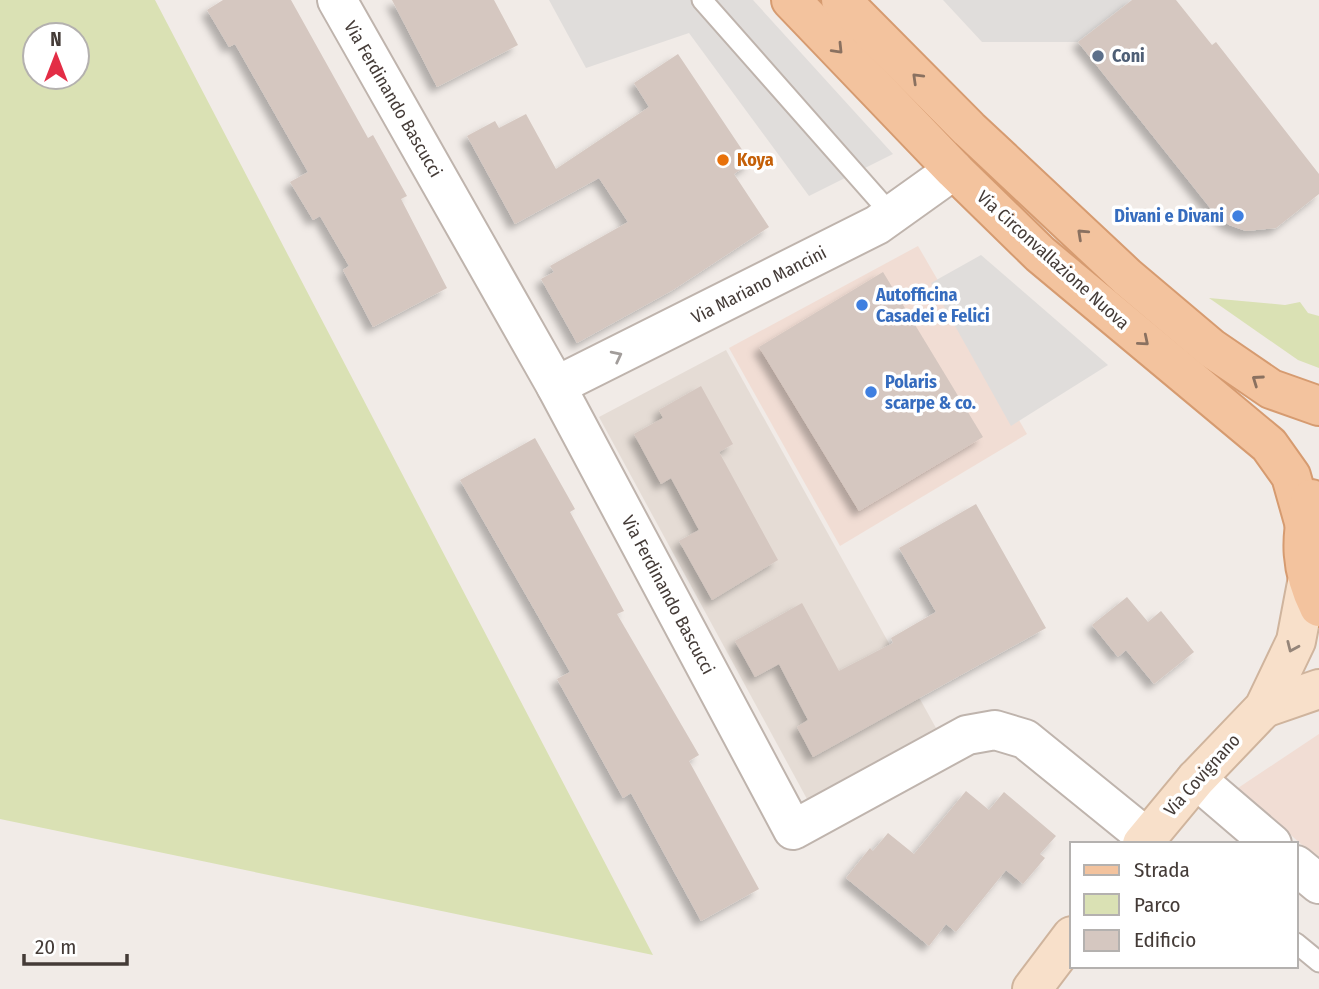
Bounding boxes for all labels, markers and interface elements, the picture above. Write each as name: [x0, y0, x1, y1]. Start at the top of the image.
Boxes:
street label: Via Ferdinando Bascucci: [339, 17, 447, 181]
north arrow: [21, 21, 91, 91]
text: N: [50, 28, 62, 51]
one-way arrow: [829, 41, 842, 54]
place label: Coni: [1112, 45, 1145, 67]
marker: Coni: [1090, 48, 1106, 64]
one-way arrow: [912, 73, 925, 86]
place label: Koya: [737, 149, 774, 171]
marker: Koya: [715, 152, 731, 168]
street label: Via Circonvallazione Nuova: [972, 186, 1134, 334]
place label: Divani e Divani: [1114, 205, 1224, 227]
marker: Divani e Divani: [1230, 208, 1246, 224]
one-way arrow: [1077, 230, 1090, 243]
street label: Via Mariano Mancini: [688, 241, 830, 329]
place label: Autofficina Casadei e Felici: [875, 284, 990, 327]
marker: Autofficina Casadei e Felici: [854, 297, 870, 313]
one-way arrow: [1136, 333, 1149, 345]
one-way arrow: [610, 350, 622, 364]
place label: Polaris scarpe & co.: [885, 371, 976, 414]
one-way arrow: [1252, 376, 1265, 388]
marker: Polaris scarpe & co.: [863, 384, 879, 400]
street label: Via Ferdinando Bascucci: [617, 512, 719, 678]
one-way arrow: [1286, 640, 1300, 653]
street label: Via Covignano: [1159, 729, 1245, 821]
legend: [1070, 842, 1298, 968]
text: Strada: [1134, 857, 1190, 883]
text: Parco: [1134, 892, 1181, 918]
scale bar: [24, 922, 128, 966]
text: Edificio: [1134, 927, 1196, 953]
text: 20 m: [35, 934, 76, 960]

